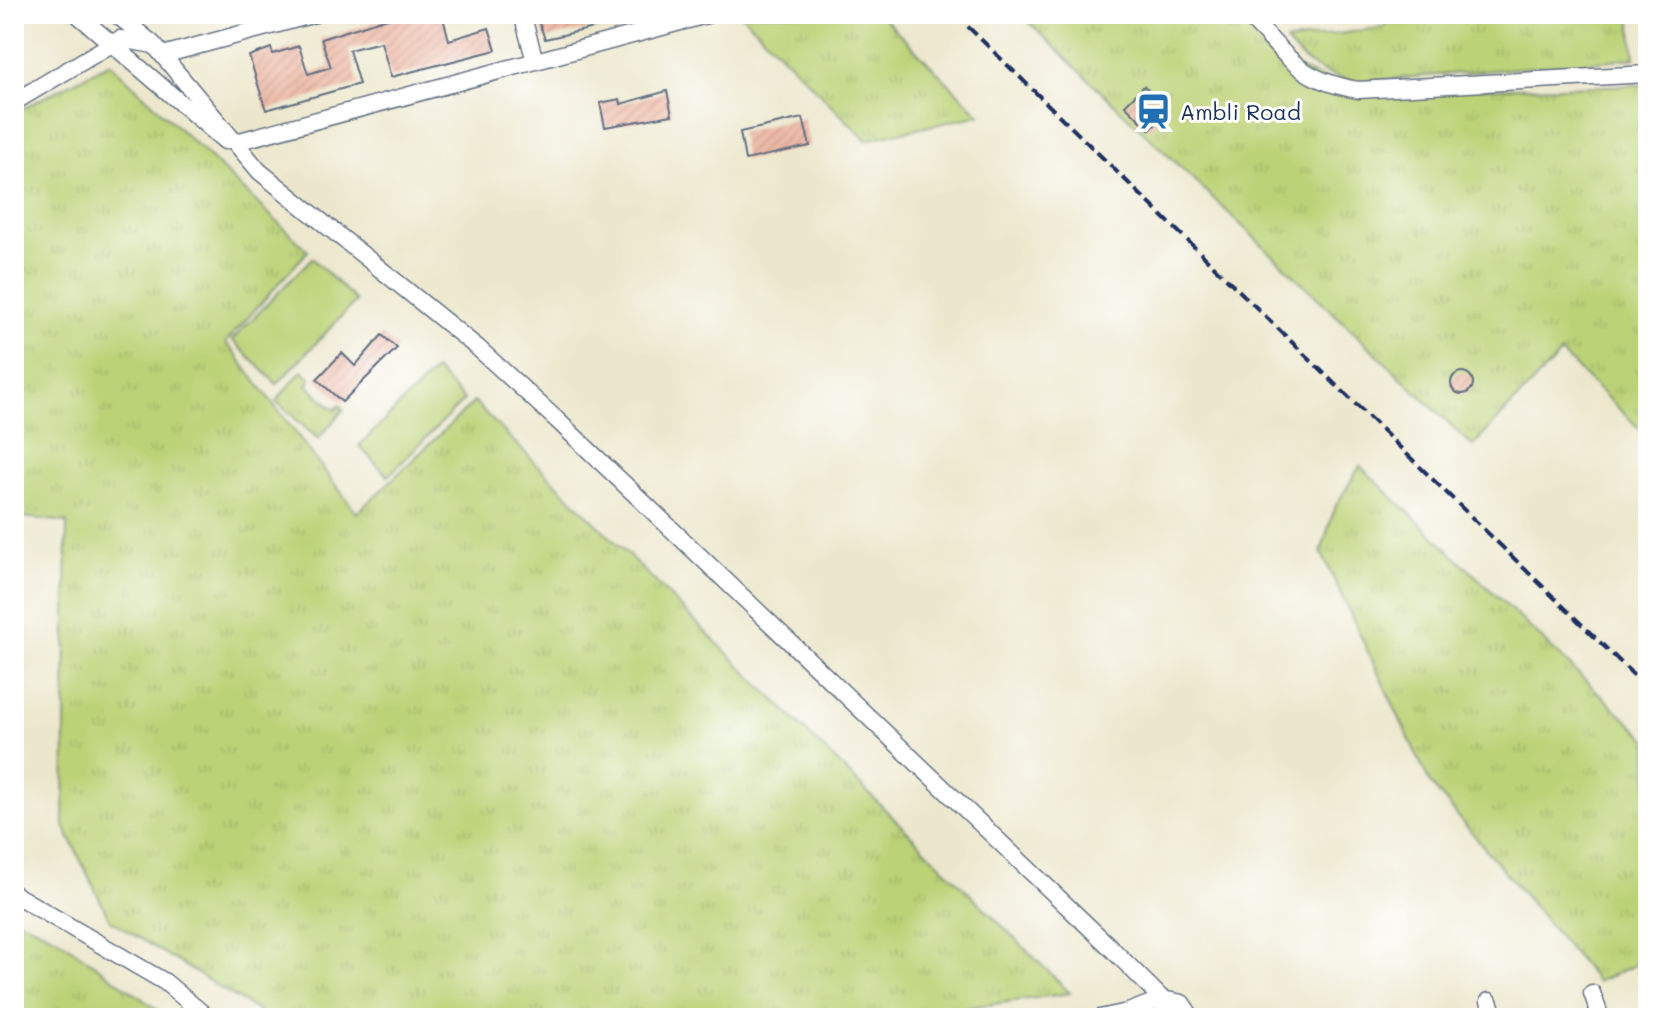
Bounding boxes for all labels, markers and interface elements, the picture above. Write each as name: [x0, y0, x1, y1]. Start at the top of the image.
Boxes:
station icon: Ambli Road: [1135, 93, 1173, 131]
place label: Ambli Road: [1180, 97, 1301, 126]

